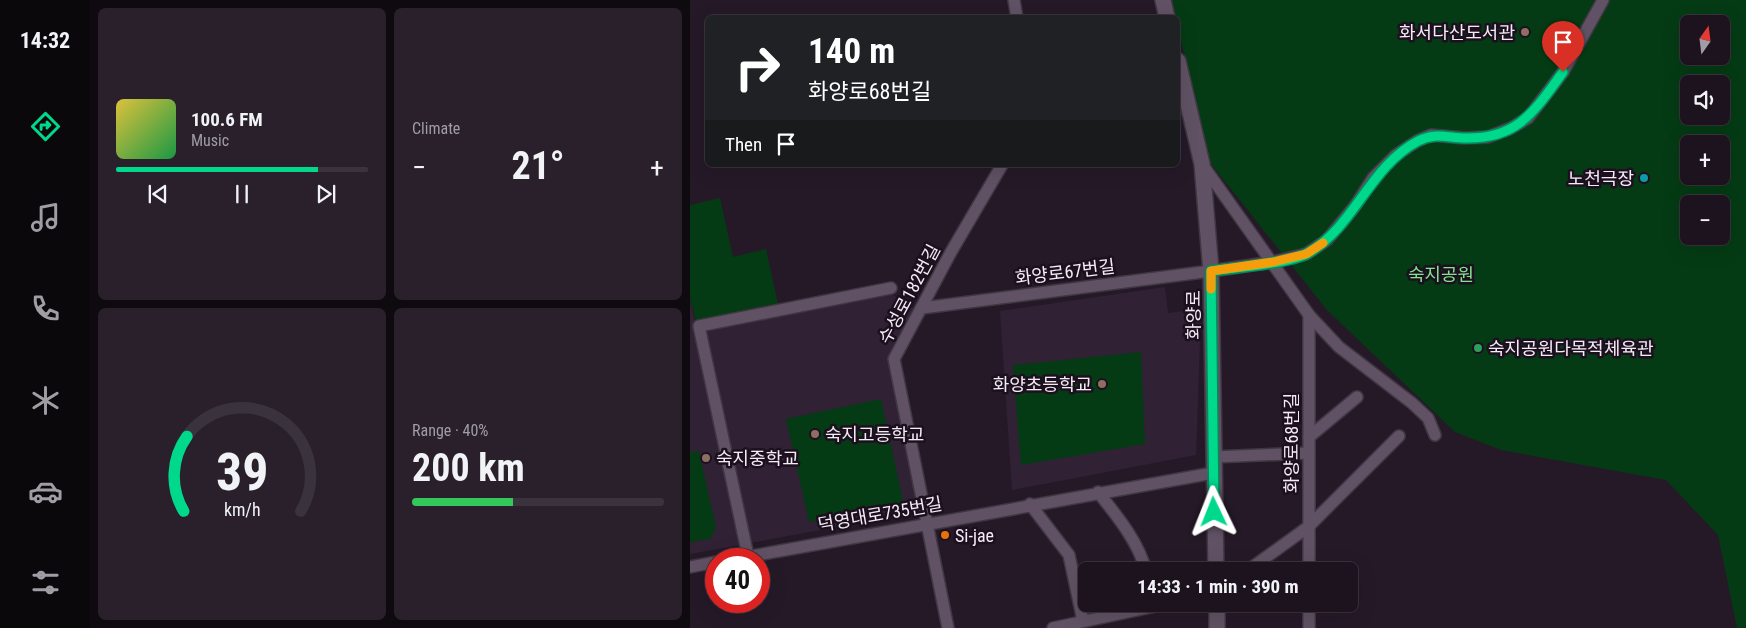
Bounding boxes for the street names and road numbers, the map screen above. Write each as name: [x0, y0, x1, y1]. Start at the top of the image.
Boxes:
street label: 수성로182번길: [874, 241, 944, 347]
street label: 화양로67번길: [1014, 255, 1116, 289]
street label: 화양로: [1183, 290, 1204, 340]
street label: 화양로68번길: [1281, 393, 1302, 493]
street label: 덕영대로735번길: [816, 493, 944, 535]

